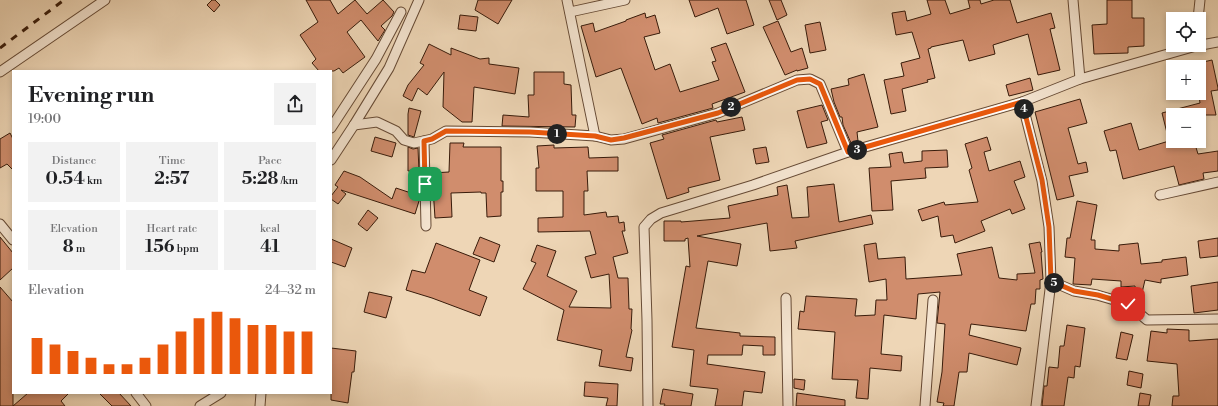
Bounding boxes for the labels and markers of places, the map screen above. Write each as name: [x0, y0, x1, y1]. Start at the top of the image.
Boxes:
pin: 2: [721, 97, 741, 117]
pin: 4: [1014, 99, 1034, 119]
pin: 1: [547, 124, 567, 144]
pin: 3: [847, 140, 867, 160]
pin: [408, 167, 442, 201]
pin: 5: [1044, 273, 1064, 293]
pin: [1111, 287, 1145, 321]

